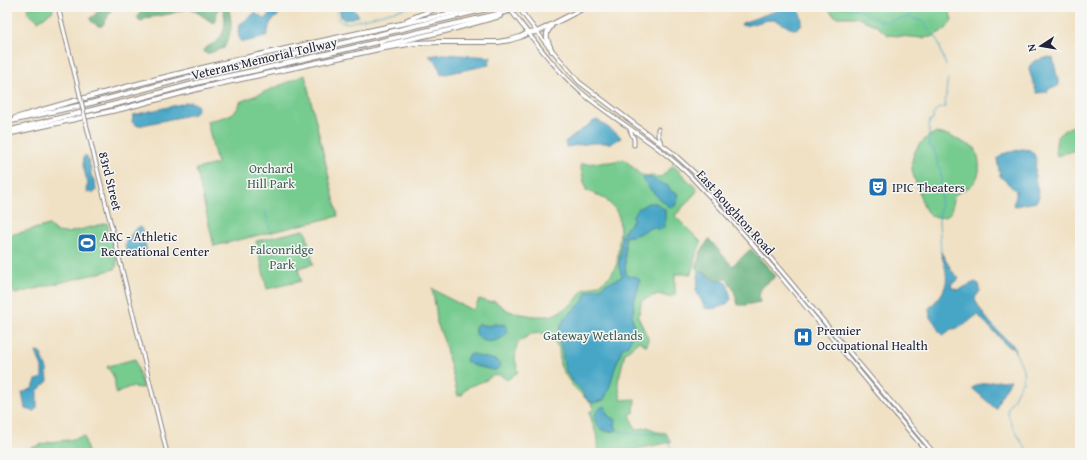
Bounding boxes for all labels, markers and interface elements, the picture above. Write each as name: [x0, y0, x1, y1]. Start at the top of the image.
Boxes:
north arrow: [1021, 26, 1061, 66]
street label: Veterans Memorial Tollway: [189, 32, 339, 85]
text: N: [1022, 42, 1040, 53]
street label: 83rd Street: [94, 150, 127, 213]
park label: Orchard Hill Park: [247, 159, 295, 193]
street label: East Boughton Road: [692, 166, 779, 259]
theatre icon: IPIC Theaters: [867, 176, 889, 198]
place label: IPIC Theaters: [892, 178, 965, 197]
place label: ARC - Athletic Recreational Center: [101, 227, 210, 261]
sports icon: ARC - Athletic Recreational Center: [76, 232, 98, 254]
park label: Falconridge Park: [250, 240, 314, 274]
place label: Premier Occupational Health: [817, 321, 929, 355]
park label: Gateway Wetlands: [543, 326, 643, 345]
hospital icon: Premier Occupational Health: [792, 326, 814, 348]

